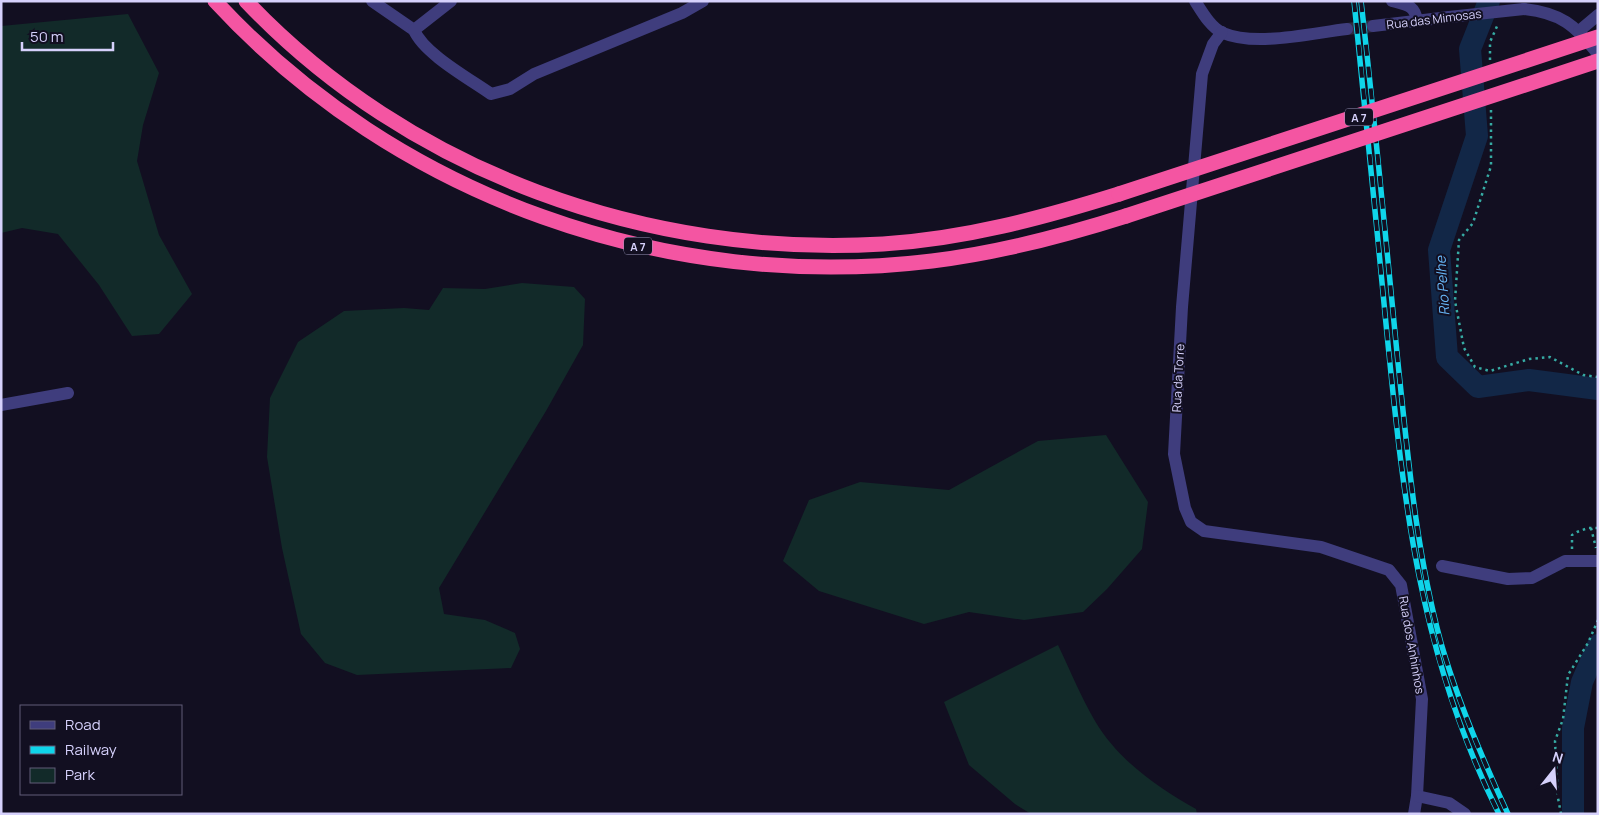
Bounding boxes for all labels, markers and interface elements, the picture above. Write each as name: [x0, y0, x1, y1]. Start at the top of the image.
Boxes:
street label: Rua das Mimosas: [1386, 5, 1482, 33]
scale bar: [22, 20, 114, 52]
text: 50 m: [30, 26, 64, 47]
road number: A 7: [1345, 108, 1373, 125]
road number: A 7: [624, 238, 652, 255]
water label: Rio Pelhe: [1430, 255, 1454, 316]
street label: Rua da Torre: [1168, 343, 1188, 413]
street label: Rua dos Anhinhos: [1395, 595, 1429, 695]
legend: [20, 705, 182, 795]
text: Road: [65, 714, 101, 735]
text: Railway: [65, 739, 117, 760]
north arrow: [1529, 745, 1579, 795]
text: N: [1550, 747, 1566, 768]
text: Park: [65, 764, 95, 785]

